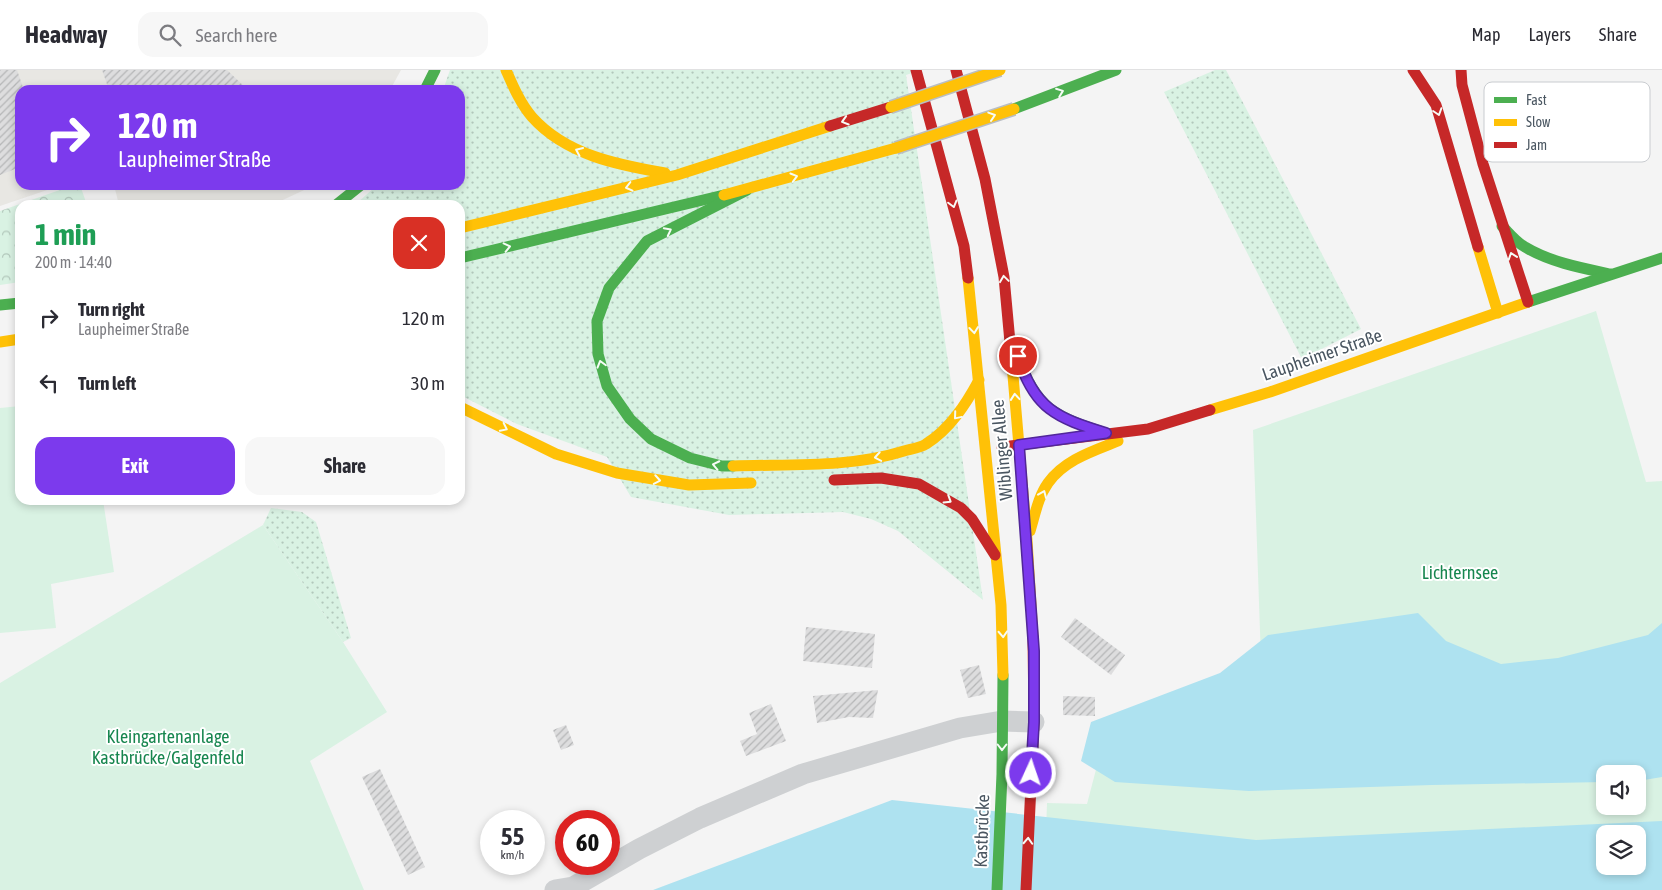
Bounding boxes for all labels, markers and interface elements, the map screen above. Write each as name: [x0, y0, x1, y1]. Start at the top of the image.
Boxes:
search box: [138, 12, 488, 57]
text: Headway: [25, 21, 108, 48]
icon: search: [156, 21, 184, 49]
text: Search here: [196, 24, 277, 46]
text: Map: [1471, 24, 1500, 45]
text: Layers: [1528, 24, 1571, 45]
text: Share: [1599, 24, 1637, 45]
legend: [1484, 82, 1650, 162]
one-way arrow: [1055, 87, 1063, 97]
text: Fast: [1526, 92, 1547, 108]
icon: right: [35, 105, 100, 170]
text: 120 m: [118, 105, 197, 145]
one-way arrow: [1432, 107, 1442, 115]
one-way arrow: [988, 112, 996, 122]
text: Slow: [1526, 114, 1551, 130]
one-way arrow: [841, 116, 850, 126]
text: Jam: [1526, 137, 1547, 153]
text: Laupheimer Straße: [118, 146, 271, 172]
one-way arrow: [575, 147, 584, 158]
one-way arrow: [789, 173, 797, 183]
one-way arrow: [625, 181, 634, 192]
one-way arrow: [947, 200, 957, 208]
text: 1 min: [35, 217, 96, 251]
button: close: [393, 217, 445, 269]
one-way arrow: [663, 227, 672, 237]
one-way arrow: [503, 243, 511, 253]
one-way arrow: [1508, 252, 1518, 261]
text: 200 m · 14:40: [35, 253, 112, 271]
one-way arrow: [999, 275, 1010, 283]
text: Turn right: [78, 298, 145, 320]
icon: right: [35, 304, 63, 332]
text: 120 m: [402, 307, 445, 329]
text: Laupheimer Straße: [78, 320, 189, 338]
street label: Laupheimer Straße: [1259, 324, 1384, 385]
one-way arrow: [968, 326, 979, 334]
pin: [997, 335, 1039, 377]
icon: arrive: [1004, 342, 1032, 370]
one-way arrow: [596, 360, 606, 369]
icon: left: [35, 369, 63, 397]
text: Turn left: [78, 372, 136, 394]
text: 30 m: [411, 372, 445, 394]
one-way arrow: [1009, 392, 1020, 400]
street label: Wiblinger Allee: [987, 399, 1016, 501]
one-way arrow: [953, 411, 962, 420]
one-way arrow: [499, 422, 508, 432]
button: Exit: [35, 437, 235, 495]
button: Share: [245, 437, 445, 495]
one-way arrow: [874, 452, 882, 462]
one-way arrow: [712, 460, 721, 470]
one-way arrow: [652, 474, 661, 484]
one-way arrow: [1037, 490, 1048, 499]
one-way arrow: [942, 493, 951, 503]
park label: Lichternsee: [1422, 562, 1498, 583]
one-way arrow: [997, 631, 1008, 639]
park label: Kleingartenanlage Kastbrücke/Galgenfeld: [92, 726, 244, 768]
one-way arrow: [997, 744, 1007, 751]
position arrow: [1004, 746, 1056, 798]
map controls: [1596, 765, 1646, 875]
button: sound: [1596, 765, 1646, 815]
street label: Kastbrücke: [970, 794, 993, 868]
speed limit sign: 60: [555, 810, 620, 875]
text: 55: [501, 822, 524, 850]
button: layers: [1596, 825, 1646, 875]
one-way arrow: [1023, 837, 1034, 845]
text: km/h: [501, 848, 524, 862]

